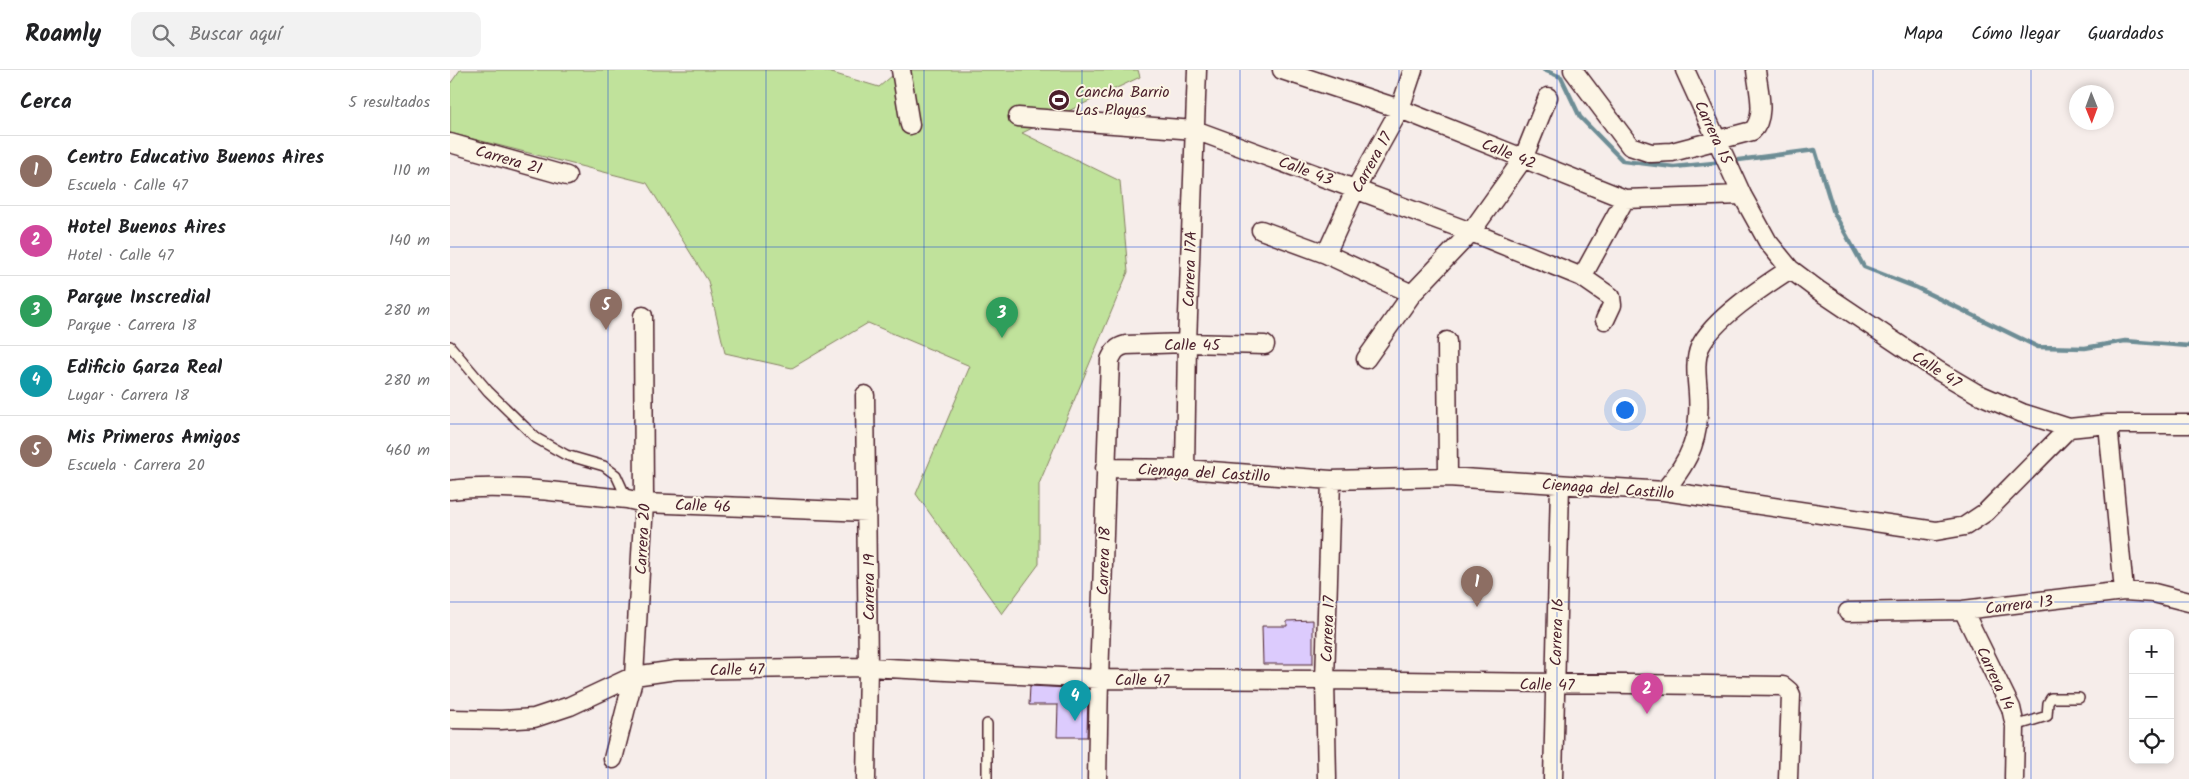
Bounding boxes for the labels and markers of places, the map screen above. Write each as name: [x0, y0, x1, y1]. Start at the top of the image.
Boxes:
place label: Cancha Barrio Las Playas: [1075, 80, 1170, 123]
sports icon: Cancha Barrio Las Playas: [1047, 88, 1071, 112]
pin: 5: [590, 289, 622, 330]
pin: 3: [986, 297, 1018, 338]
pin: 1: [1461, 566, 1493, 607]
pin: 2: [1631, 673, 1663, 714]
pin: 4: [1059, 680, 1091, 721]

